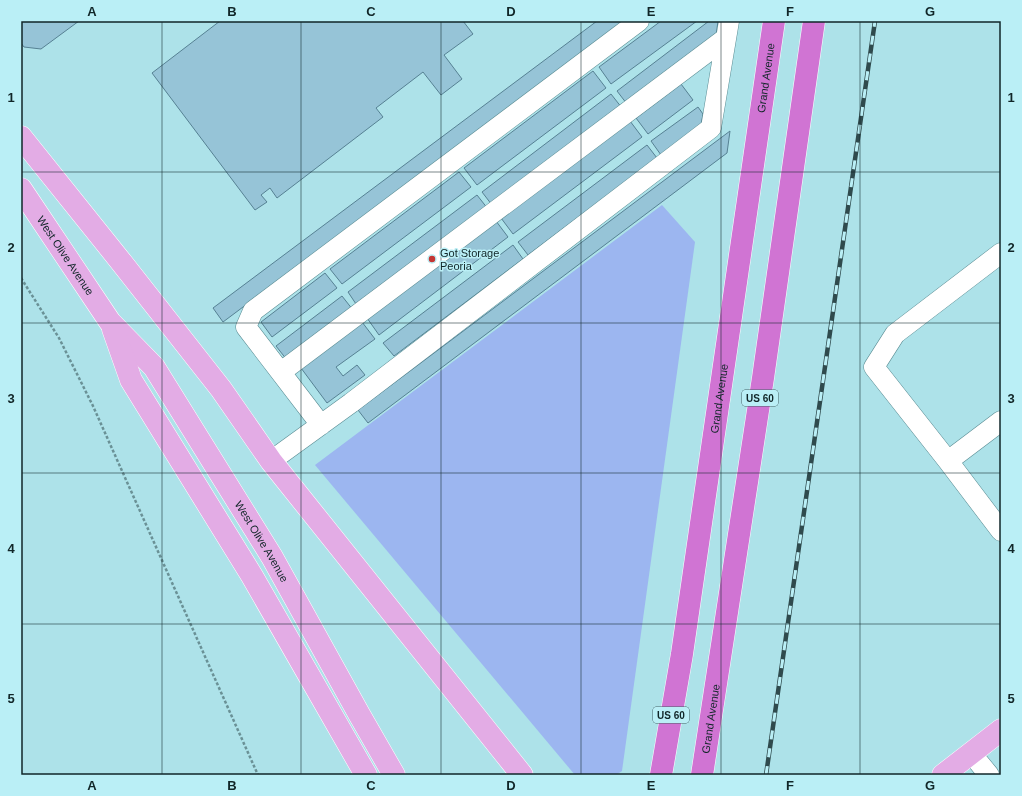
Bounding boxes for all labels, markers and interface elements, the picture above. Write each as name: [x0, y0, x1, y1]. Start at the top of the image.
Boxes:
text: A: [87, 4, 97, 19]
text: B: [227, 4, 237, 19]
text: C: [366, 4, 376, 19]
text: D: [506, 4, 516, 19]
text: E: [647, 4, 656, 19]
text: F: [786, 4, 794, 19]
text: G: [925, 4, 935, 19]
street label: Grand Avenue: [755, 42, 777, 113]
text: 1: [7, 90, 15, 105]
text: 1: [1007, 90, 1015, 105]
street label: West Olive Avenue: [35, 214, 96, 297]
text: 2: [7, 240, 15, 255]
text: 2: [1007, 240, 1015, 255]
place label: Got Storage Peoria: [440, 247, 499, 272]
marker: Got Storage Peoria: [427, 254, 437, 264]
street label: Grand Avenue: [708, 363, 730, 434]
road number: US 60: [742, 390, 778, 406]
text: 3: [7, 391, 15, 406]
text: 3: [1007, 391, 1015, 406]
street label: West Olive Avenue: [233, 499, 291, 584]
text: 4: [7, 541, 15, 556]
text: 4: [1007, 541, 1015, 556]
street label: Grand Avenue: [699, 683, 722, 754]
text: 5: [7, 691, 15, 706]
text: 5: [1007, 691, 1015, 706]
road number: US 60: [653, 707, 689, 723]
text: A: [87, 778, 97, 793]
text: B: [227, 778, 237, 793]
text: C: [366, 778, 376, 793]
text: D: [506, 778, 516, 793]
text: E: [647, 778, 656, 793]
text: F: [786, 778, 794, 793]
text: G: [925, 778, 935, 793]

